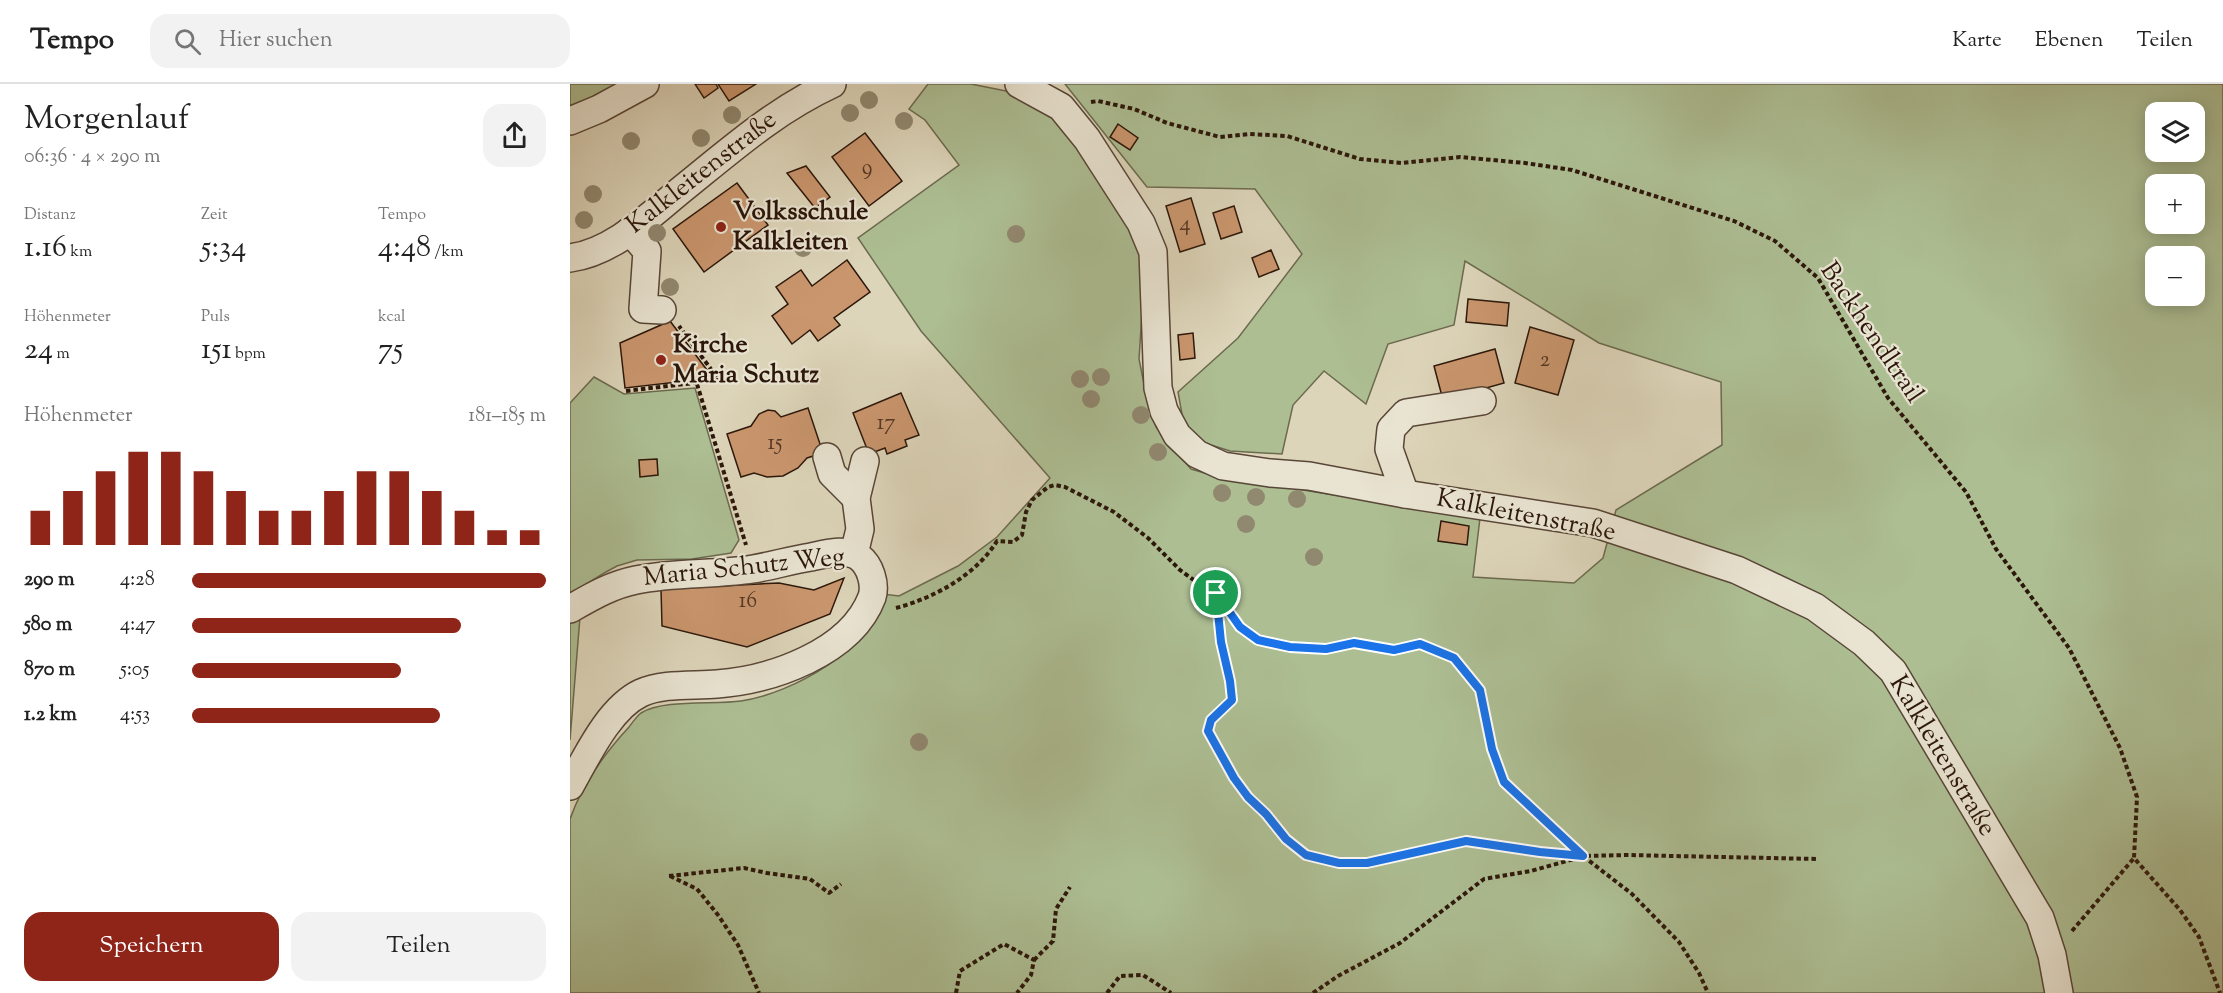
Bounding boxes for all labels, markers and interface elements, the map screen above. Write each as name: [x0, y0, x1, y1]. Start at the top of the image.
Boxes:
search box: [150, 14, 570, 68]
text: Tempo: [30, 21, 114, 61]
icon: search: [171, 25, 204, 58]
text: Hier suchen: [219, 25, 333, 57]
text: Karte: [1952, 26, 2002, 56]
text: Ebenen: [2035, 26, 2103, 56]
text: Teilen: [2136, 26, 2193, 56]
text: Morgenlauf: [24, 96, 189, 144]
street label: Kalkleitenstraße: [619, 102, 785, 244]
map controls: [2145, 102, 2205, 306]
button: layers: [2145, 102, 2205, 162]
button: share: [483, 104, 546, 167]
text: 06:36 · 4 × 290 m: [24, 143, 161, 172]
house number: 9: [862, 153, 872, 185]
button: +: [2145, 174, 2205, 234]
place label: Volksschule Kalkleiten: [733, 194, 868, 261]
text: Distanz: [24, 204, 76, 227]
text: Zeit: [201, 204, 227, 227]
text: Tempo: [378, 204, 426, 227]
house number: 4: [1179, 209, 1191, 241]
marker: Volksschule Kalkleiten: [714, 220, 728, 234]
text: 1.16: [24, 227, 67, 270]
text: 5:34: [201, 227, 246, 270]
text: 4:48: [378, 227, 431, 270]
text: km: [67, 241, 92, 264]
text: /km: [431, 241, 463, 264]
button: −: [2145, 246, 2205, 306]
street label: Backhendltrail: [1810, 255, 1932, 411]
text: Höhenmeter: [24, 306, 111, 329]
text: Puls: [201, 306, 230, 329]
text: kcal: [378, 306, 406, 329]
place label: Kirche Maria Schutz: [673, 327, 819, 394]
text: 24: [24, 329, 53, 372]
text: 151: [201, 329, 232, 372]
text: 75: [378, 329, 403, 372]
text: m: [53, 343, 70, 366]
text: bpm: [232, 343, 266, 366]
house number: 2: [1540, 345, 1550, 377]
marker: Kirche Maria Schutz: [654, 353, 668, 367]
text: Höhenmeter: [24, 402, 133, 431]
text: 181–185 m: [468, 402, 546, 431]
house number: 17: [877, 408, 895, 440]
house number: 15: [767, 428, 783, 460]
street label: Kalkleitenstraße: [1433, 480, 1619, 552]
street label: Maria Schutz Weg: [641, 539, 847, 597]
text: 290 m: [24, 566, 74, 595]
text: 4:28: [120, 566, 155, 595]
pin: [1190, 567, 1241, 618]
icon: arrive: [1199, 576, 1232, 609]
house number: 16: [739, 586, 757, 618]
text: 580 m: [24, 611, 72, 640]
text: 4:47: [120, 611, 155, 640]
text: 870 m: [24, 656, 75, 685]
text: 5:05: [120, 656, 149, 685]
street label: Kalkleitenstraße: [1879, 669, 2005, 843]
text: 1.2 km: [24, 701, 77, 730]
text: 4:53: [120, 701, 150, 730]
button: Speichern: [24, 912, 279, 981]
button: Teilen: [291, 912, 546, 981]

